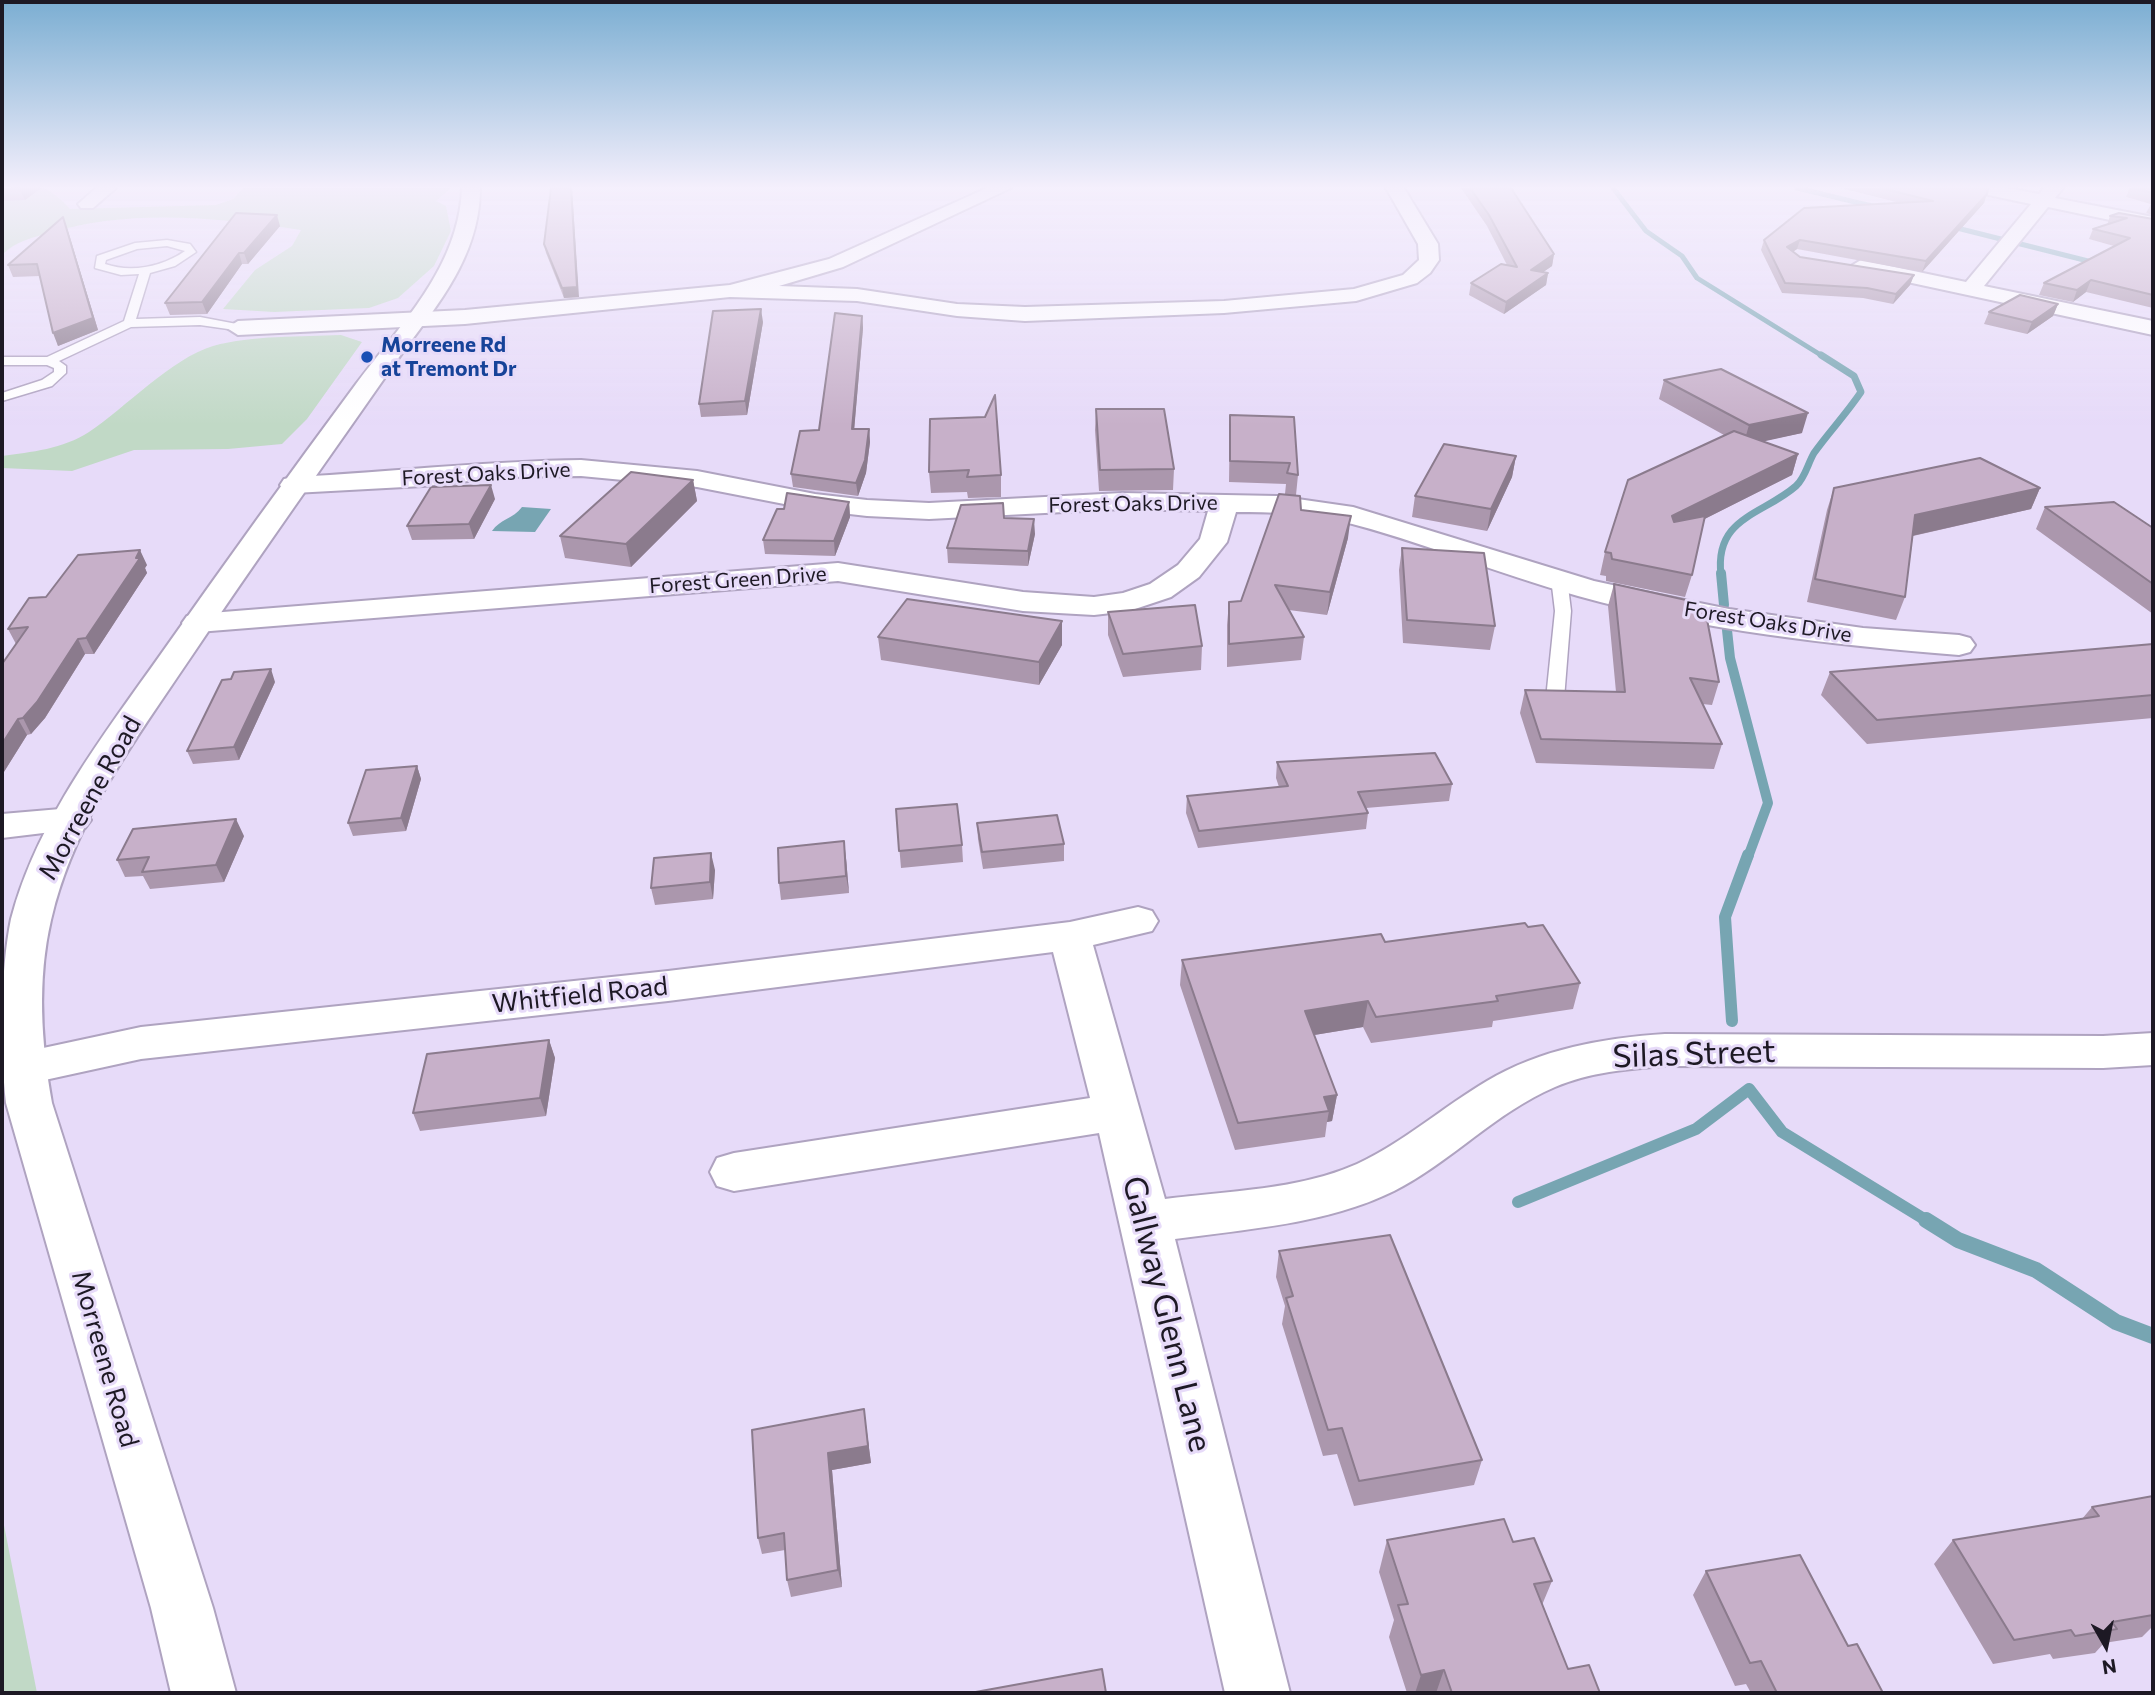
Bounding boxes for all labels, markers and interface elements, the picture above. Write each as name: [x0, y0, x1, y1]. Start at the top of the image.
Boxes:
place label: Morreene Rd at Tremont Dr: [381, 332, 517, 382]
marker: Morreene Rd at Tremont Dr: [359, 349, 375, 365]
street label: Forest Oaks Drive: [401, 457, 571, 491]
street label: Forest Oaks Drive: [1048, 490, 1218, 518]
street label: Forest Green Drive: [648, 561, 828, 599]
street label: Forest Oaks Drive: [1682, 596, 1854, 648]
street label: Morreene Road: [32, 711, 148, 885]
street label: Whitfield Road: [490, 970, 670, 1020]
street label: Silas Street: [1612, 1032, 1776, 1076]
street label: Gallway Glenn Lane: [1114, 1172, 1220, 1456]
street label: Morreene Road: [65, 1267, 145, 1451]
north arrow: [2071, 1611, 2141, 1681]
text: N: [2101, 1655, 2118, 1680]

